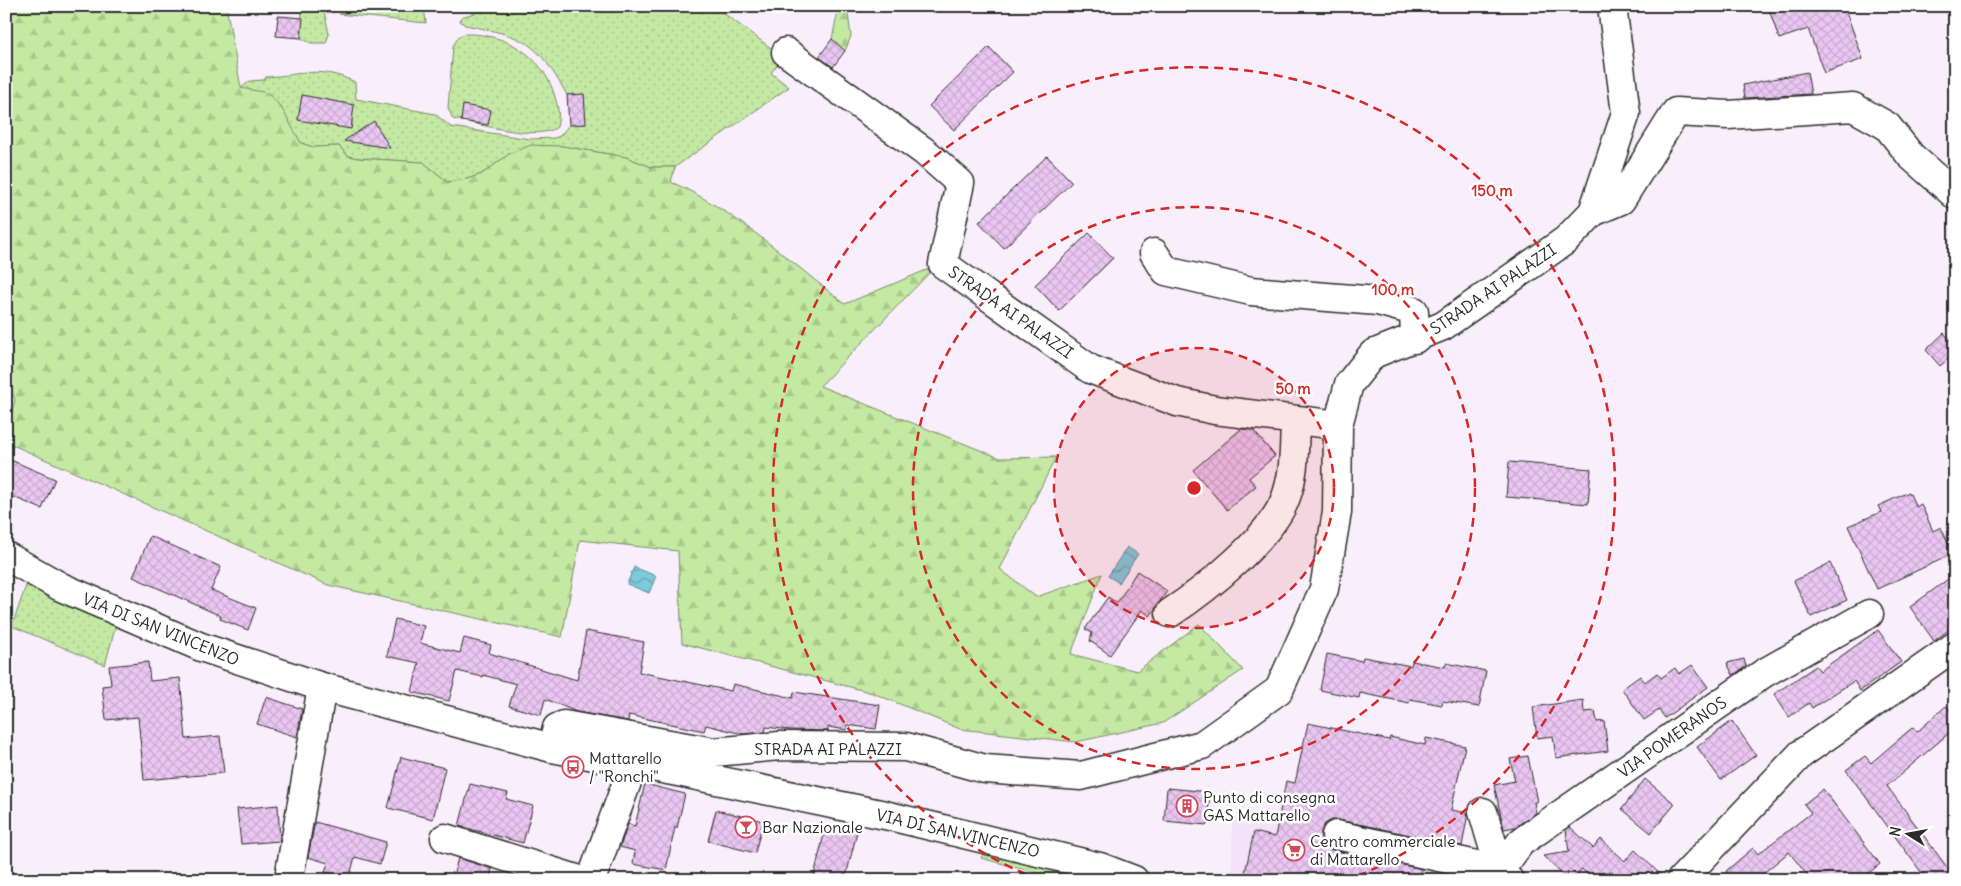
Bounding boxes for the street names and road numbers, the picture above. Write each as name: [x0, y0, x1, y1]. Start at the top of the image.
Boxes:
street label: STRADA AI PALAZZI: [1426, 239, 1560, 339]
street label: STRADA AI PALAZZI: [945, 261, 1077, 363]
street label: VIA DI SAN VINCENZO: [80, 588, 242, 670]
street label: VIA POMERANOS: [1614, 692, 1730, 782]
street label: STRADA AI PALAZZI: [754, 739, 902, 759]
street label: VIA DI SAN VINCENZO: [874, 804, 1042, 862]

